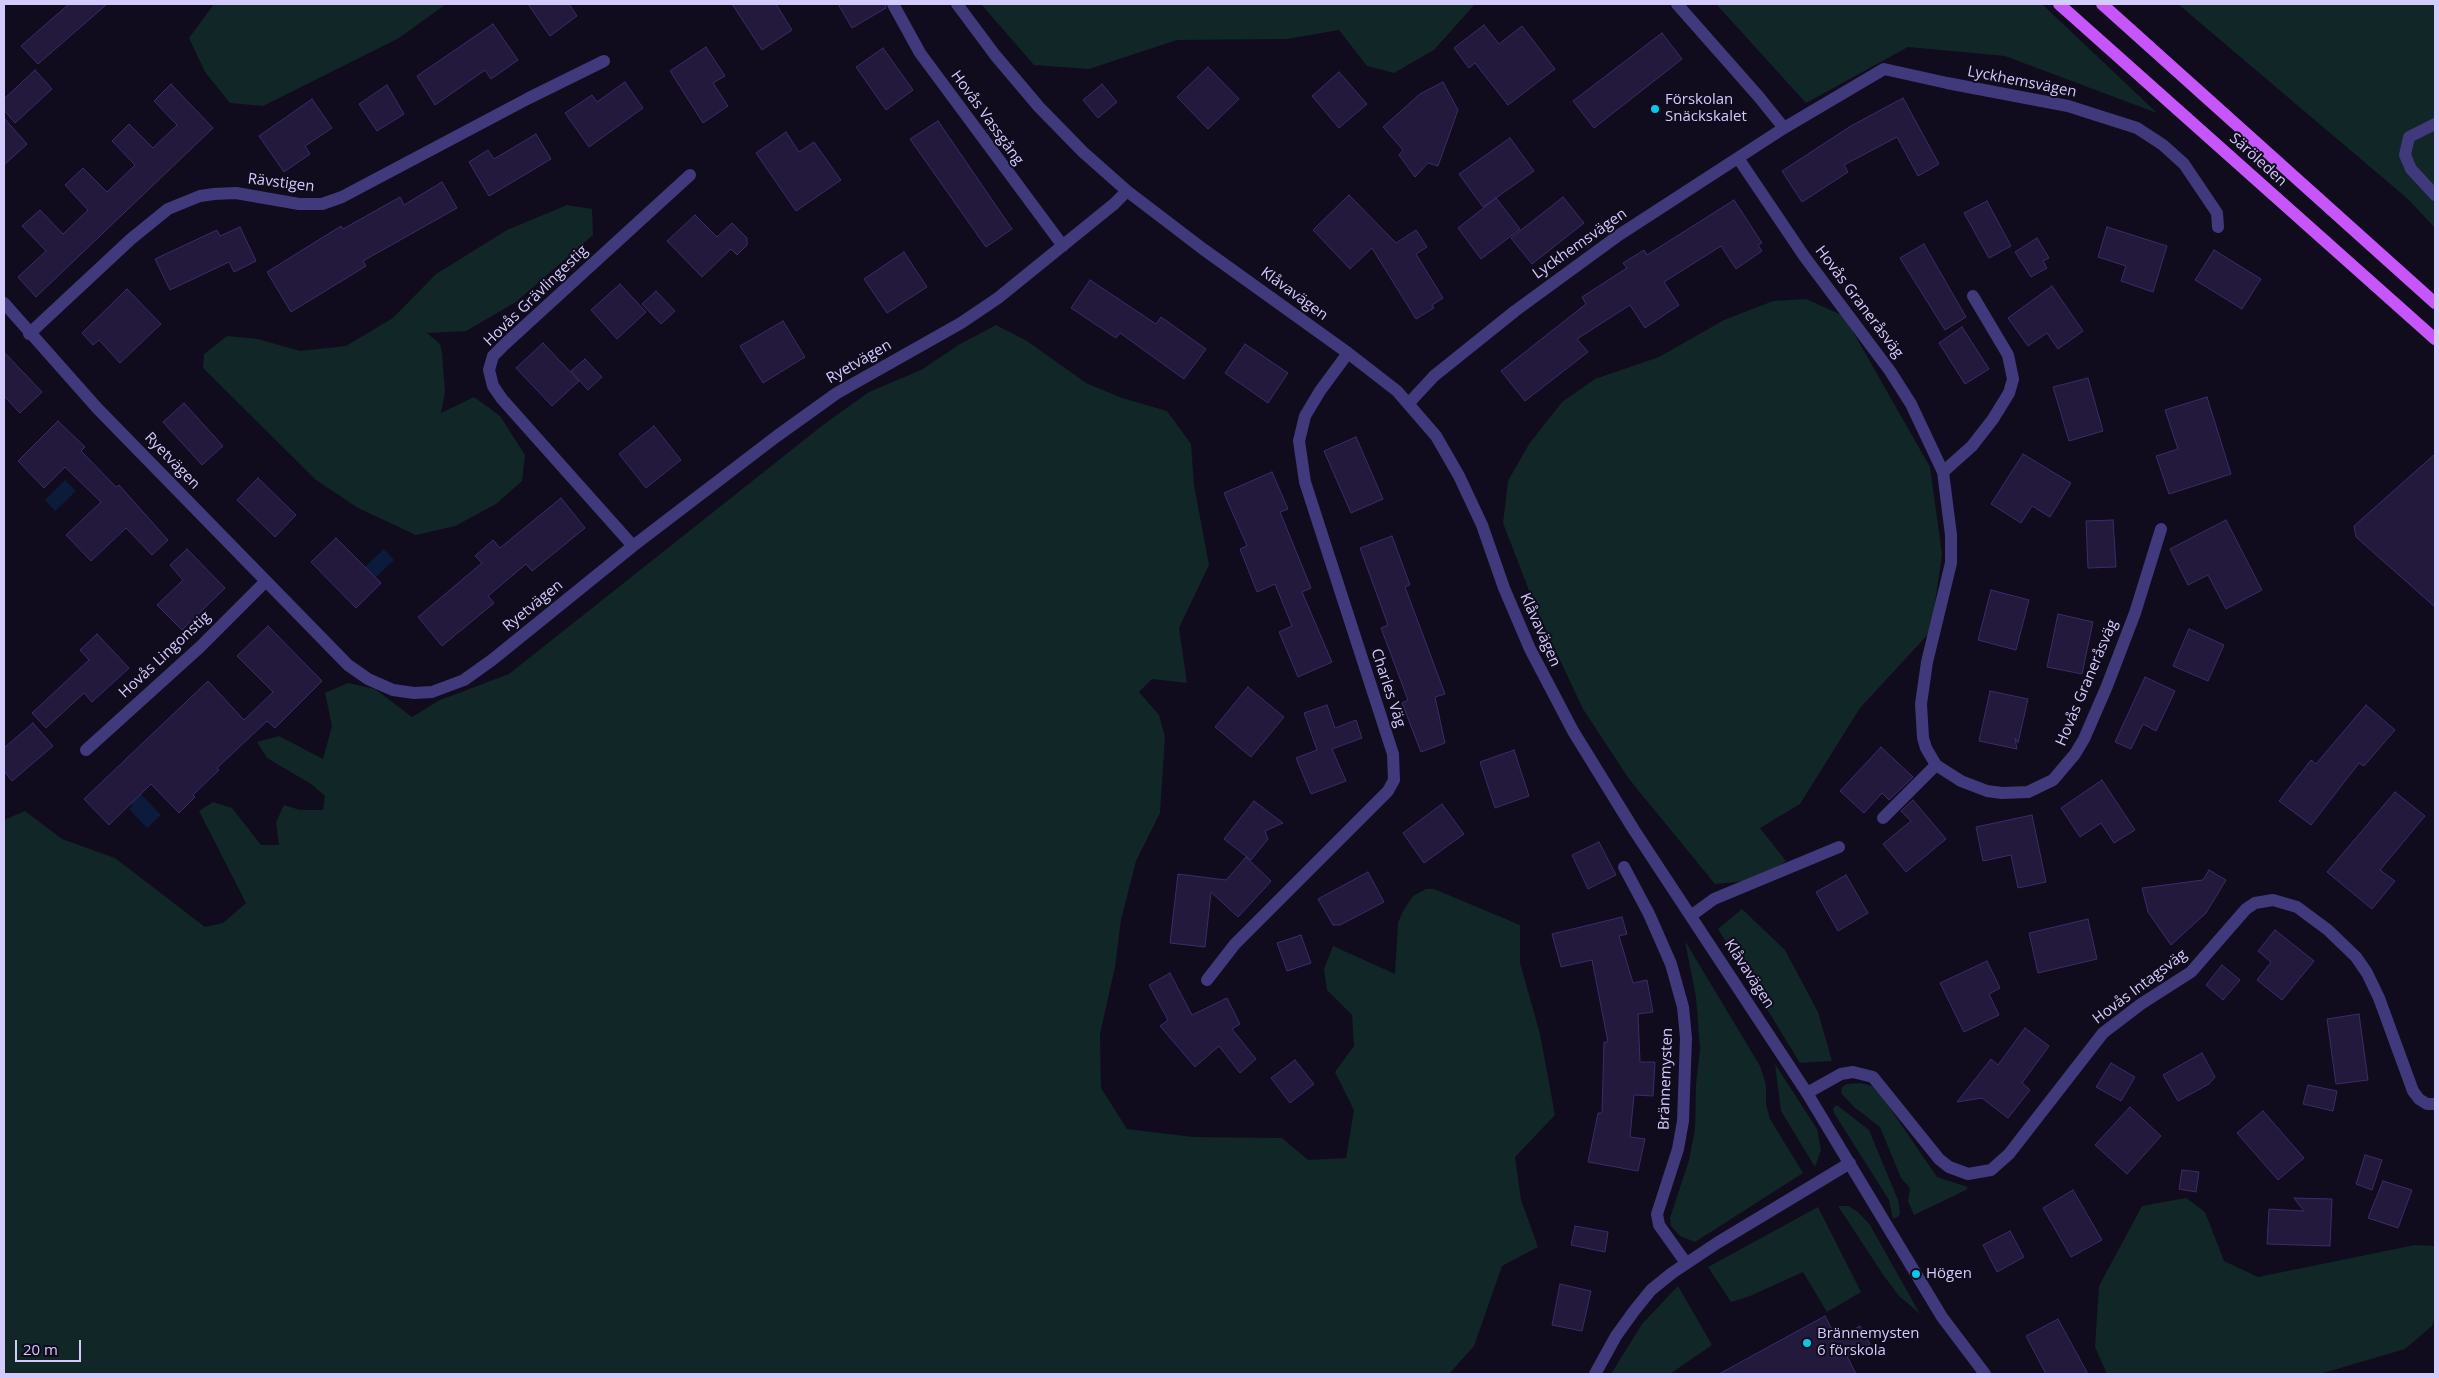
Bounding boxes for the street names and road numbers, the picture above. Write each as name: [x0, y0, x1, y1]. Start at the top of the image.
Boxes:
street label: Lyckhemsvägen: [1966, 63, 2078, 101]
street label: Hovås Vassgång: [947, 67, 1027, 169]
street label: Säröleden: [2226, 130, 2290, 190]
street label: Rävstigen: [247, 170, 315, 196]
street label: Lyckhemsvägen: [1530, 205, 1630, 283]
street label: Hovås Grävlingestig: [480, 242, 592, 350]
street label: Hovås Graneråsväg: [1811, 242, 1907, 362]
street label: Klåvavägen: [1257, 264, 1331, 324]
street label: Ryetvägen: [823, 336, 895, 388]
street label: Ryetvägen: [140, 429, 204, 493]
street label: Ryetvägen: [499, 576, 567, 636]
street label: Klåvavägen: [1516, 590, 1564, 670]
street label: Hovås Lingonstig: [116, 608, 214, 702]
street label: Hovås Graneråsväg: [2052, 617, 2122, 749]
street label: Charles Väg: [1367, 646, 1409, 730]
street label: Klåvavägen: [1720, 936, 1778, 1012]
street label: Hovås Intagsväg: [2089, 946, 2191, 1028]
street label: Brännemysten: [1655, 1027, 1677, 1131]

